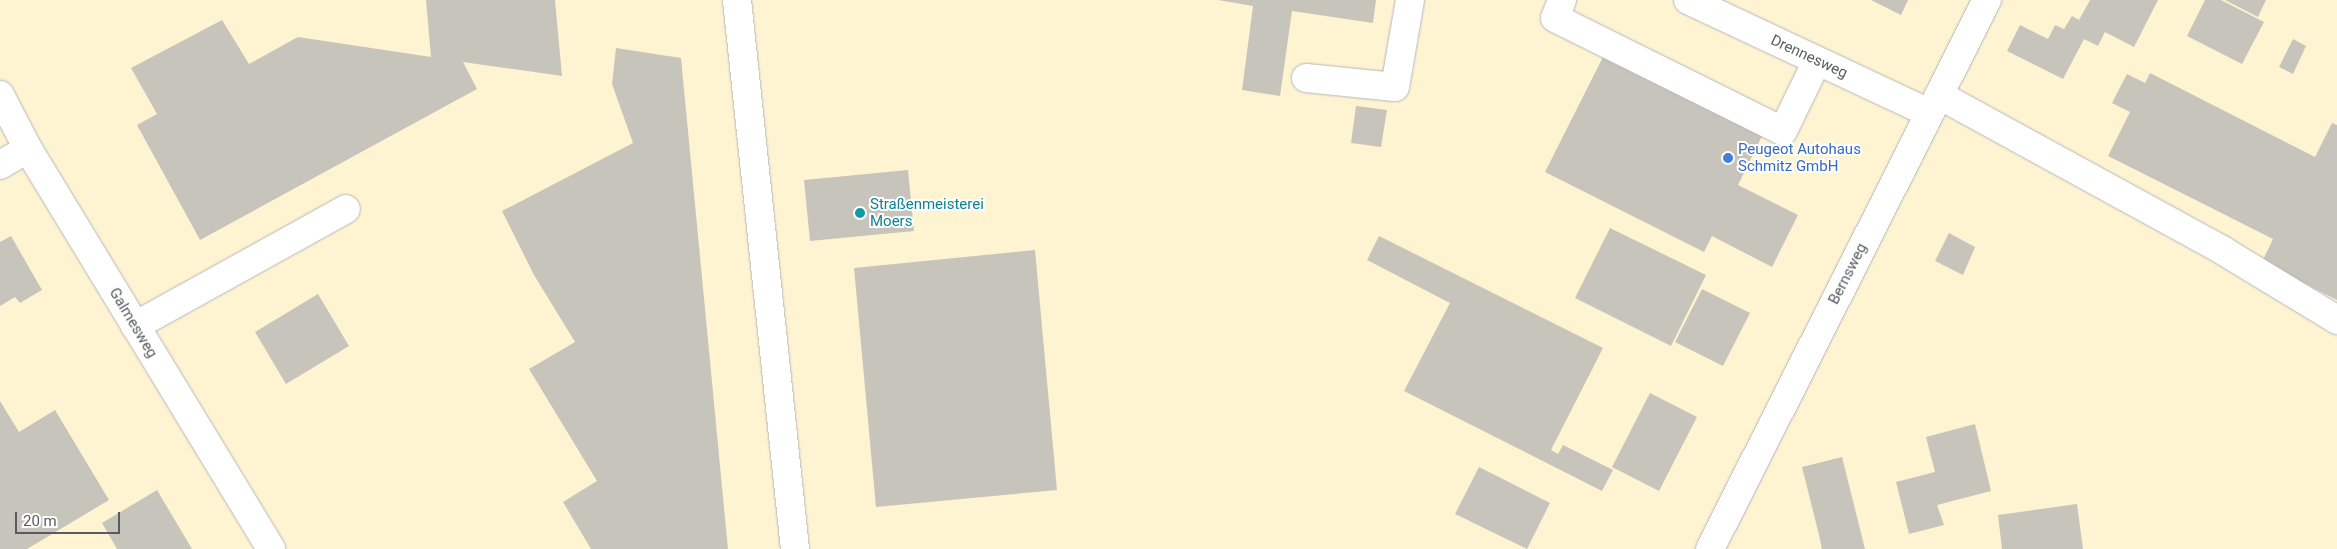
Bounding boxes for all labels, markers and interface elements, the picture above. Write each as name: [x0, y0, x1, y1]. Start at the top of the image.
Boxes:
street label: Drennesweg: [1768, 31, 1850, 83]
place label: Peugeot Autohaus Schmitz GmbH: [1738, 140, 1861, 175]
marker: Peugeot Autohaus Schmitz GmbH: [1722, 152, 1734, 164]
place label: Straßenmeisterei Moers: [870, 195, 984, 230]
marker: Straßenmeisterei Moers: [854, 207, 866, 219]
street label: Bernsweg: [1825, 240, 1871, 308]
street label: Galmesweg: [105, 285, 161, 361]
scale bar: [18, 502, 122, 534]
text: 20 m: [23, 512, 57, 530]

